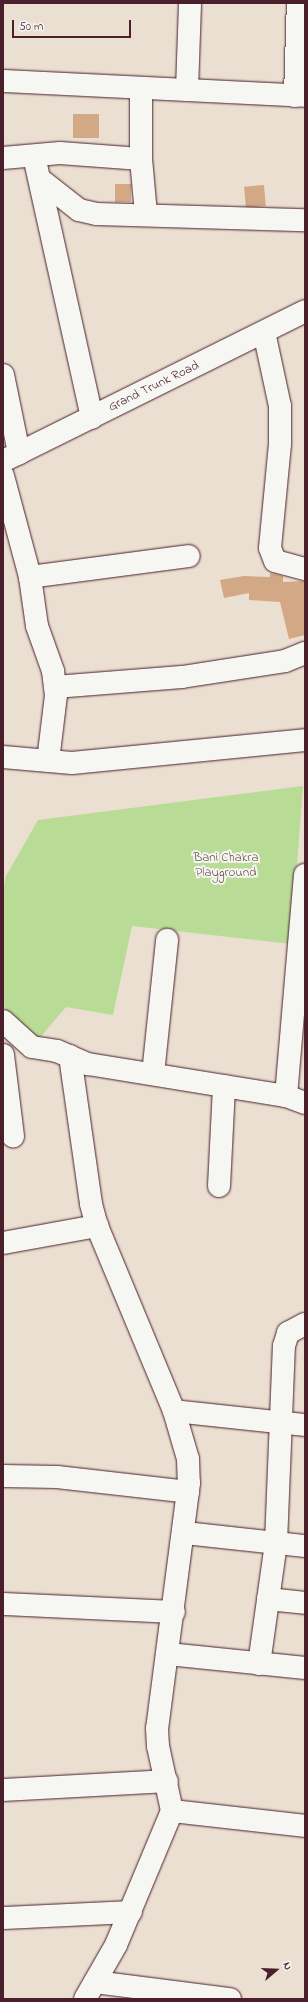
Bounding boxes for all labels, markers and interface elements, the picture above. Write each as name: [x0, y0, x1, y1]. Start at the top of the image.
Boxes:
scale bar: [14, 12, 133, 38]
text: 50 m: [19, 18, 43, 36]
street label: Grand Trunk Road: [106, 358, 202, 416]
park label: Bani Chakra Playground: [194, 851, 258, 882]
north arrow: [256, 1950, 296, 1990]
text: N: [279, 1960, 296, 1972]

